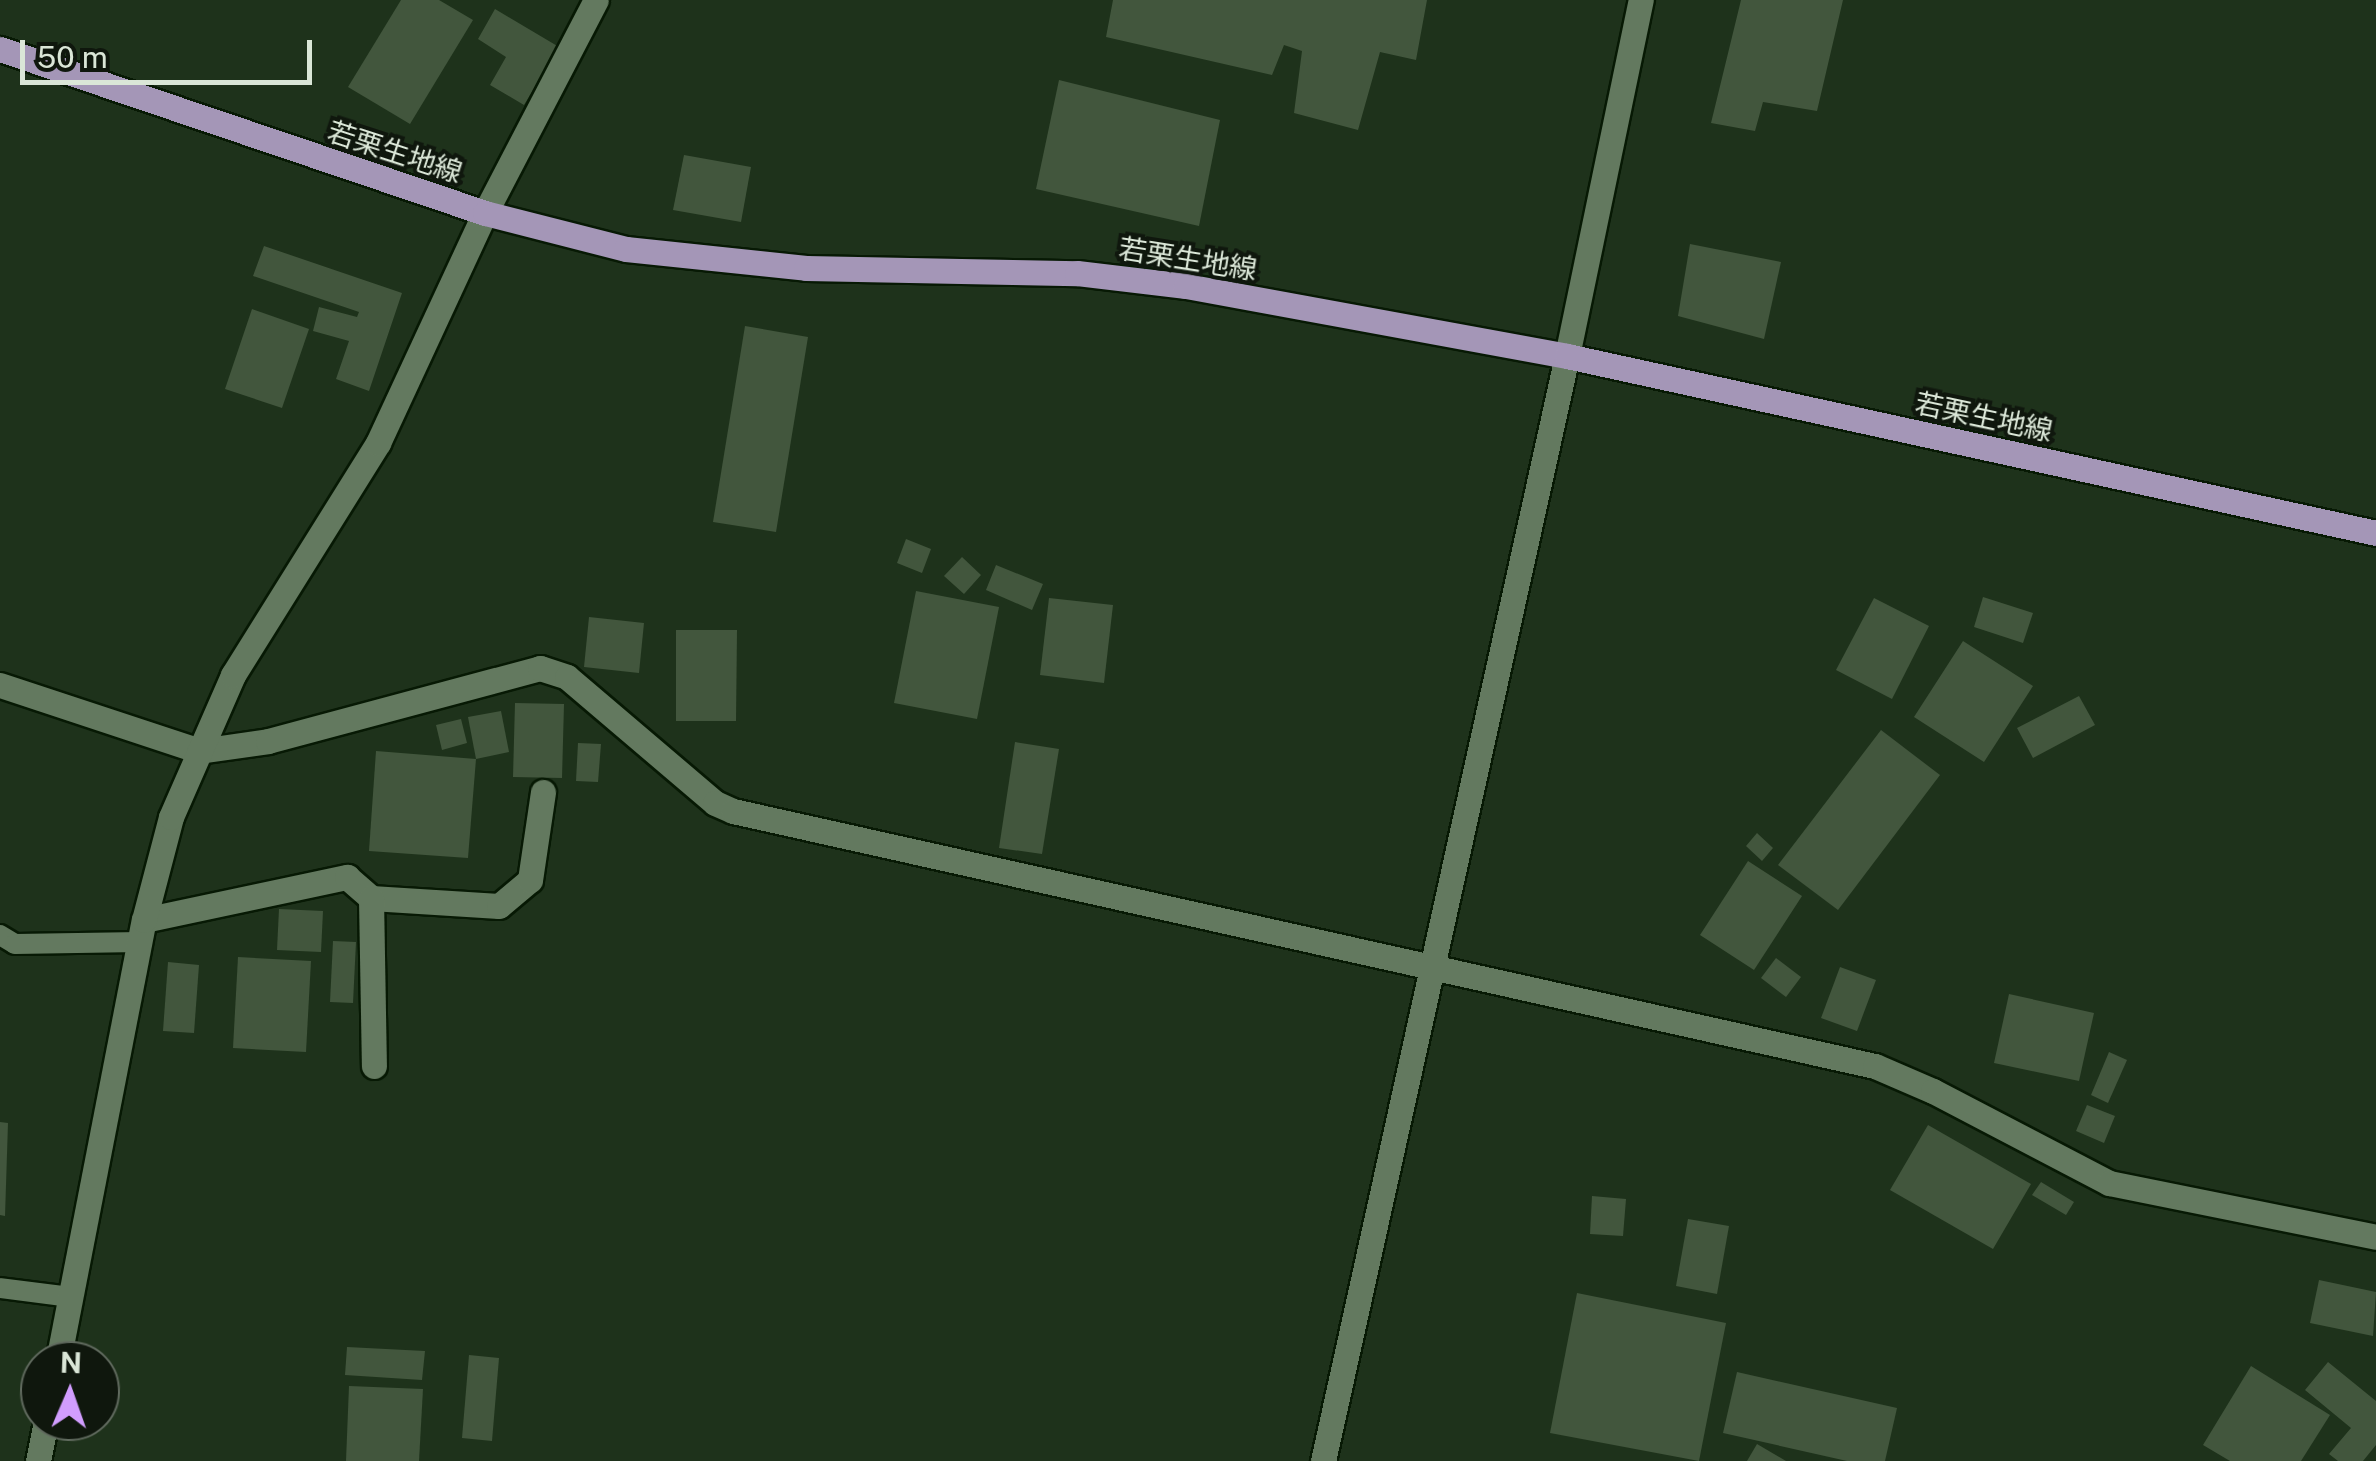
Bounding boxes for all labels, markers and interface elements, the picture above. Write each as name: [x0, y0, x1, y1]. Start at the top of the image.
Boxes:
scale bar: [25, 20, 318, 82]
text: 50 m: [37, 39, 108, 75]
street label: 若栗生地線: [323, 114, 467, 190]
street label: 若栗生地線: [1116, 231, 1260, 287]
street label: 若栗生地線: [1912, 386, 2056, 448]
north arrow: [20, 1341, 120, 1441]
text: N: [59, 1346, 83, 1379]

